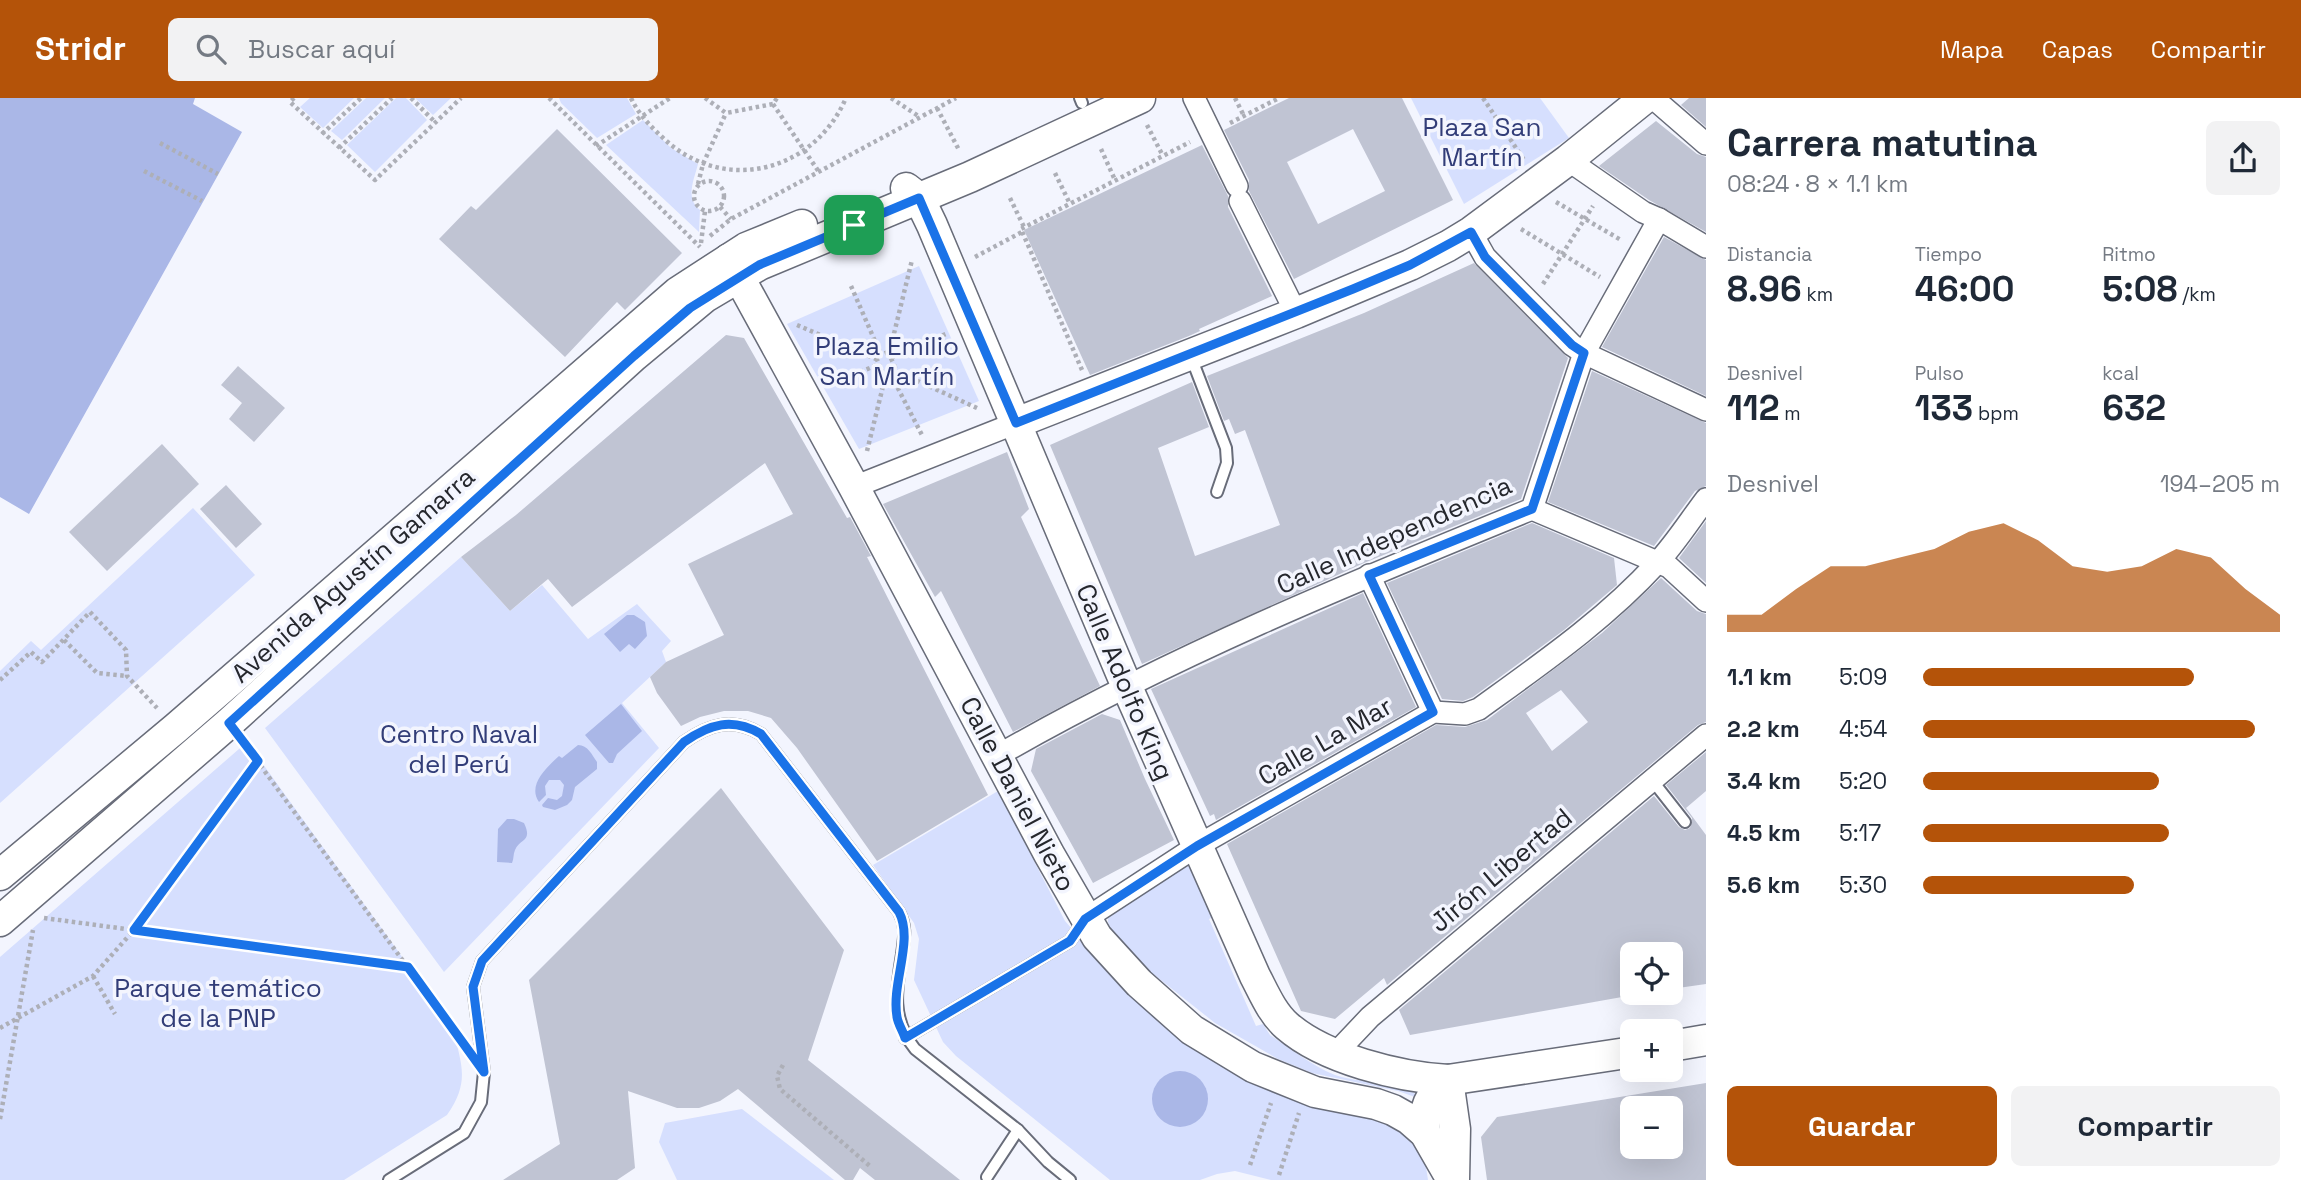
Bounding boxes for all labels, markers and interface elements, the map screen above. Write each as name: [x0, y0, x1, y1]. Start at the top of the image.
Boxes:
search box: [168, 18, 658, 81]
text: Stridr: [35, 28, 126, 70]
icon: search: [192, 30, 230, 68]
text: Buscar aquí: [248, 32, 395, 66]
text: Mapa: [1940, 34, 2004, 65]
text: Capas: [2042, 34, 2113, 65]
text: Compartir: [2151, 34, 2266, 65]
park label: Plaza San Martín: [1423, 110, 1541, 174]
text: Carrera matutina: [1727, 119, 2038, 167]
button: share: [2206, 121, 2280, 195]
text: 08:24 · 8 × 1.1 km: [1727, 169, 1908, 199]
pin: [824, 195, 884, 255]
icon: arrive: [835, 206, 873, 244]
text: Distancia: [1727, 242, 1812, 267]
text: Tiempo: [1915, 242, 1982, 267]
text: Ritmo: [2102, 242, 2156, 267]
text: 8.96: [1727, 267, 1802, 311]
text: 46:00: [1915, 267, 2014, 311]
text: 5:08: [2102, 267, 2177, 311]
text: km: [1802, 282, 1833, 307]
text: /km: [2177, 282, 2216, 307]
park label: Plaza Emilio San Martín: [815, 329, 959, 393]
text: Desnivel: [1727, 361, 1803, 386]
text: Pulso: [1915, 361, 1964, 386]
text: kcal: [2102, 361, 2139, 386]
text: 112: [1727, 386, 1779, 430]
text: 133: [1915, 386, 1973, 430]
text: 632: [2102, 386, 2166, 430]
text: m: [1779, 401, 1801, 426]
text: bpm: [1973, 401, 2019, 426]
street label: Avenida Agustín Gamarra: [224, 460, 482, 690]
street label: Calle Independencia: [1271, 468, 1517, 602]
text: Desnivel: [1727, 469, 1819, 499]
text: 194–205 m: [2160, 469, 2280, 499]
street label: Calle Adolfo King: [1068, 579, 1182, 785]
text: 1.1 km: [1727, 662, 1792, 692]
text: 5:09: [1839, 662, 1887, 692]
street label: Calle La Mar: [1252, 689, 1398, 793]
street label: Calle Daniel Nieto: [952, 691, 1084, 897]
text: 2.2 km: [1727, 714, 1800, 744]
text: 4:54: [1839, 714, 1887, 744]
park label: Centro Naval del Perú: [380, 717, 538, 781]
text: 3.4 km: [1727, 766, 1801, 796]
text: 5:20: [1839, 766, 1887, 796]
street label: Jirón Libertad: [1423, 801, 1579, 939]
text: 4.5 km: [1727, 818, 1801, 848]
text: 5:17: [1839, 818, 1881, 848]
text: 5.6 km: [1727, 870, 1800, 900]
text: 5:30: [1839, 870, 1887, 900]
map controls: [1620, 942, 1683, 1159]
button: locate: [1620, 942, 1683, 1005]
park label: Parque temático de la PNP: [114, 971, 322, 1035]
button: +: [1620, 1019, 1683, 1082]
button: Guardar: [1727, 1086, 1997, 1166]
button: Compartir: [2011, 1086, 2280, 1166]
button: −: [1620, 1096, 1683, 1159]

